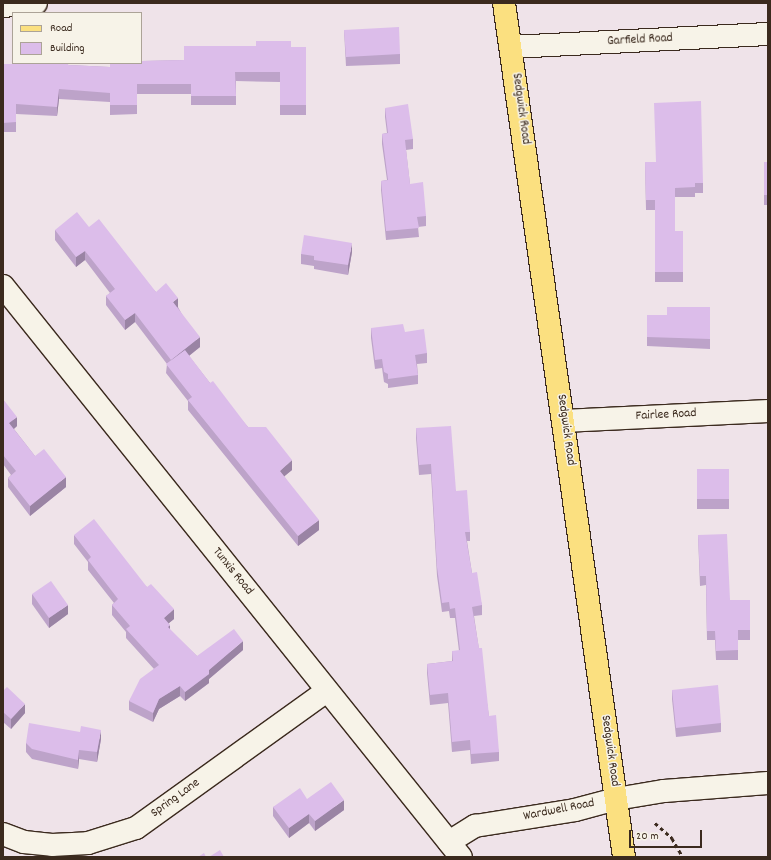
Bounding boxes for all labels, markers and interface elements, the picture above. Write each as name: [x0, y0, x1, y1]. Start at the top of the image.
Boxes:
legend: [12, 12, 142, 64]
text: Road: [50, 20, 72, 37]
street label: Garfield Road: [607, 31, 673, 51]
text: Building: [50, 40, 85, 57]
street label: Sedgwick Road: [507, 72, 533, 146]
street label: Sedgwick Road: [552, 393, 578, 467]
street label: Fairlee Road: [635, 407, 697, 425]
street label: Tunxis Road: [208, 545, 256, 599]
street label: Sedgwick Road: [596, 714, 622, 788]
street label: Spring Lane: [148, 776, 204, 822]
street label: Wardwell Road: [522, 796, 596, 826]
scale bar: [631, 822, 704, 848]
text: 20 m: [636, 828, 659, 845]

